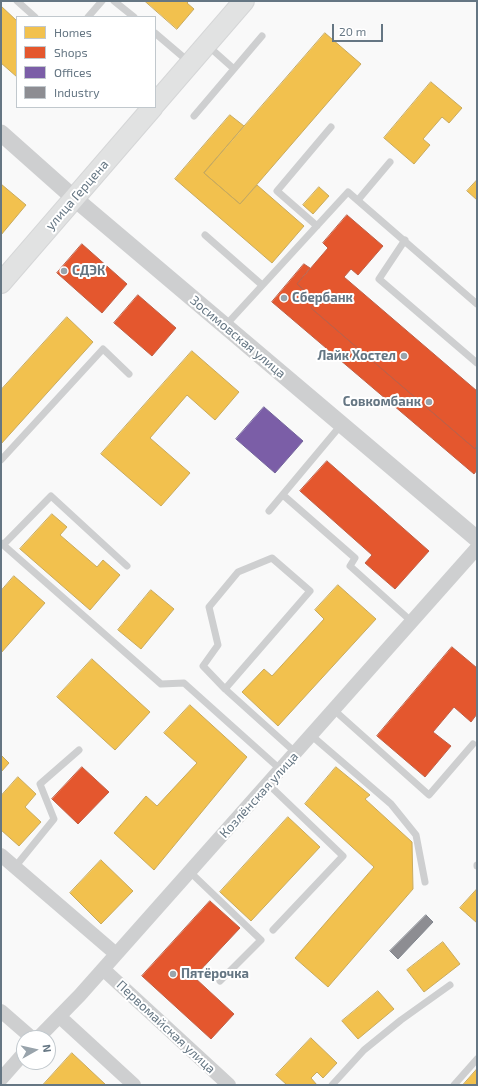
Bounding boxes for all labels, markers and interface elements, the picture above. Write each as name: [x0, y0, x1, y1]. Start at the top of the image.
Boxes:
legend: [16, 16, 156, 108]
scale bar: [334, 16, 385, 42]
text: 20 m: [339, 24, 366, 38]
text: Homes: [54, 25, 92, 39]
text: Shops: [54, 45, 88, 59]
text: Offices: [54, 65, 91, 79]
text: Industry: [54, 85, 100, 99]
street label: улица Герцена: [42, 157, 112, 233]
place label: СДЭК: [72, 263, 105, 279]
marker: СДЭК: [59, 266, 69, 276]
place label: Сбербанк: [292, 290, 353, 306]
street label: Зосимовская улица: [187, 293, 289, 381]
marker: Сбербанк: [279, 293, 289, 303]
place label: Лайк Хостел: [317, 348, 396, 364]
marker: Лайк Хостел: [399, 351, 409, 361]
place label: Совкомбанк: [343, 394, 421, 410]
marker: Совкомбанк: [424, 397, 434, 407]
street label: Козлёнская улица: [216, 749, 302, 841]
place label: Пятёрочка: [181, 966, 249, 982]
marker: Пятёрочка: [168, 969, 178, 979]
street label: Первомайская улица: [113, 977, 219, 1077]
north arrow: [16, 1030, 56, 1070]
text: N: [40, 1044, 54, 1053]

